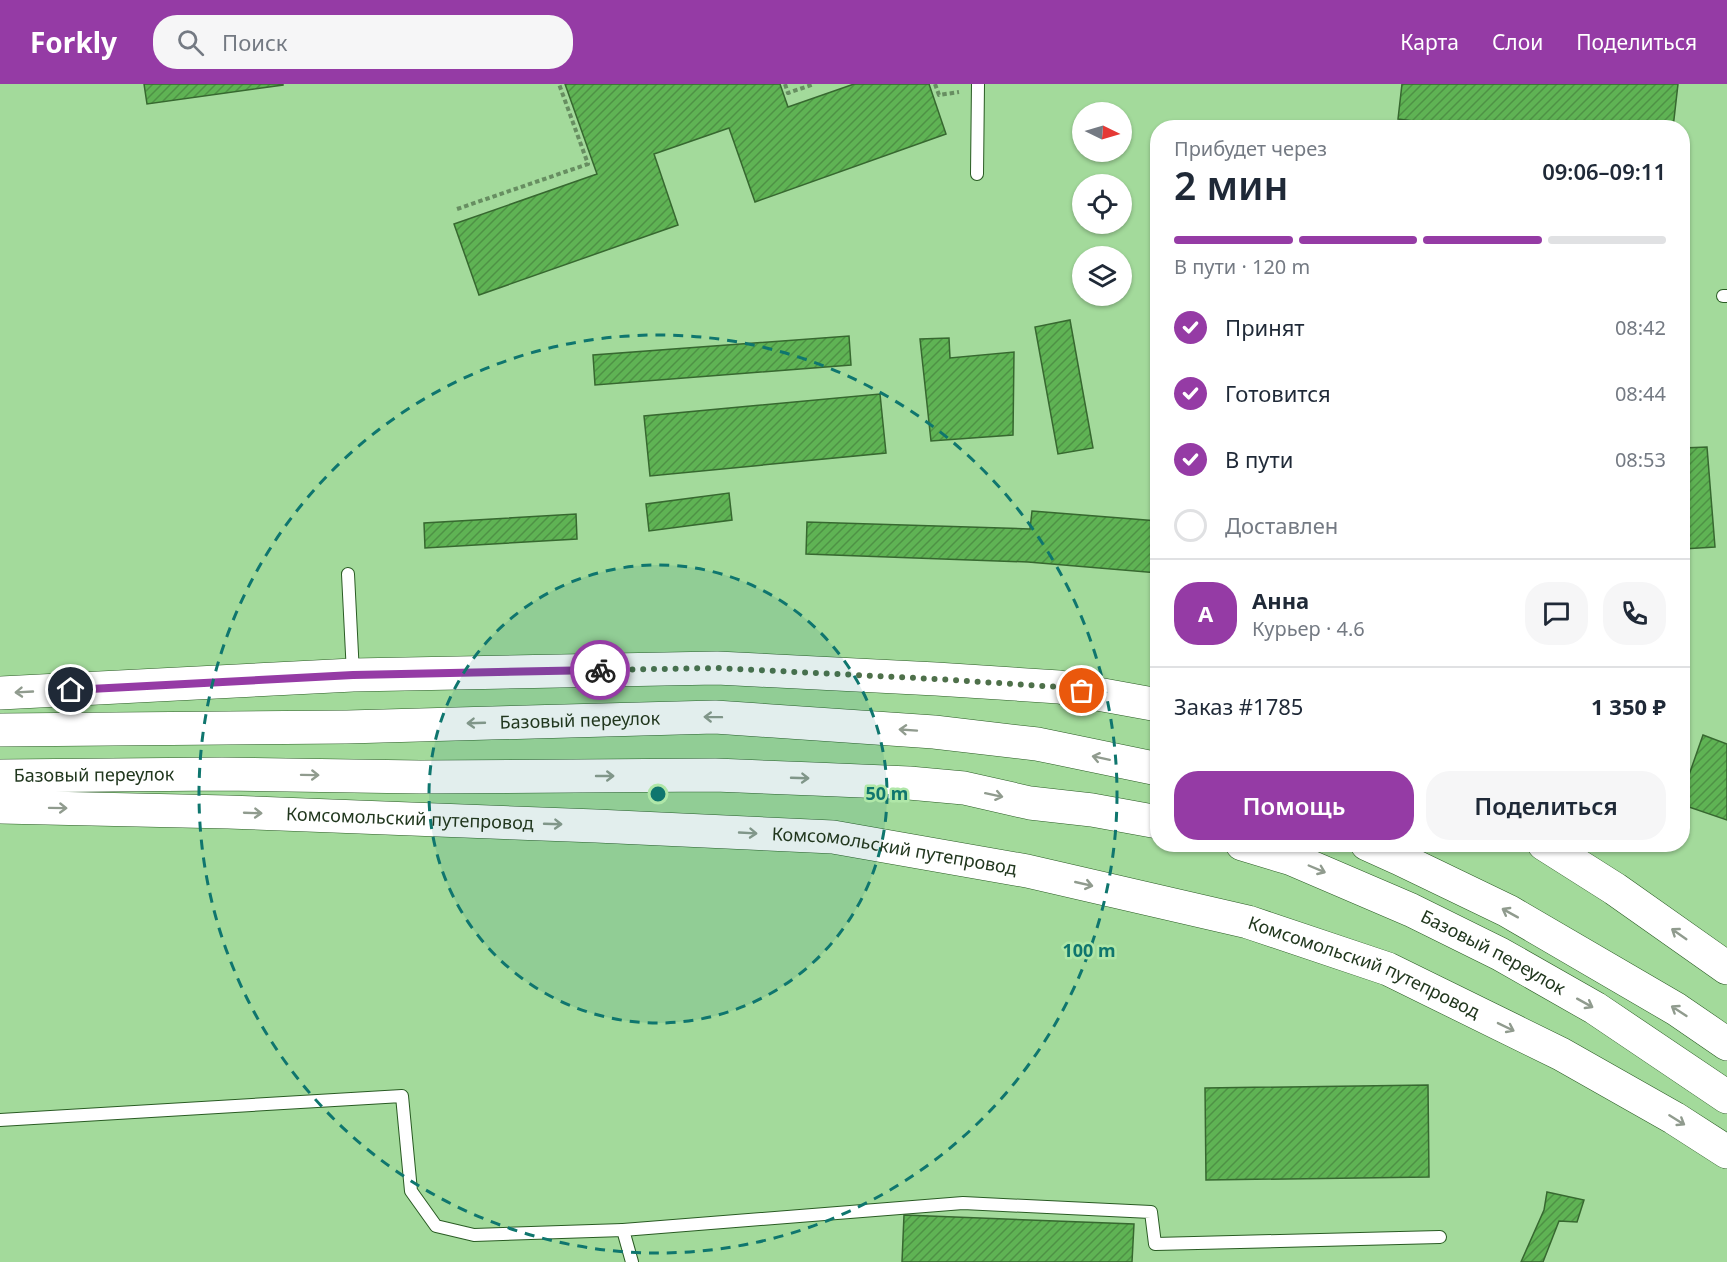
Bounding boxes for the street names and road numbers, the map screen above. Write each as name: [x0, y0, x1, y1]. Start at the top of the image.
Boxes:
street label: Базовый переулок: [499, 705, 661, 734]
street label: Базовый переулок: [14, 761, 175, 787]
street label: Комсомольский путепровод: [286, 801, 534, 835]
street label: Комсомольский путепровод: [771, 821, 1019, 880]
street label: Базовый переулок: [1417, 904, 1571, 1000]
street label: Комсомольский путепровод: [1245, 910, 1484, 1023]

